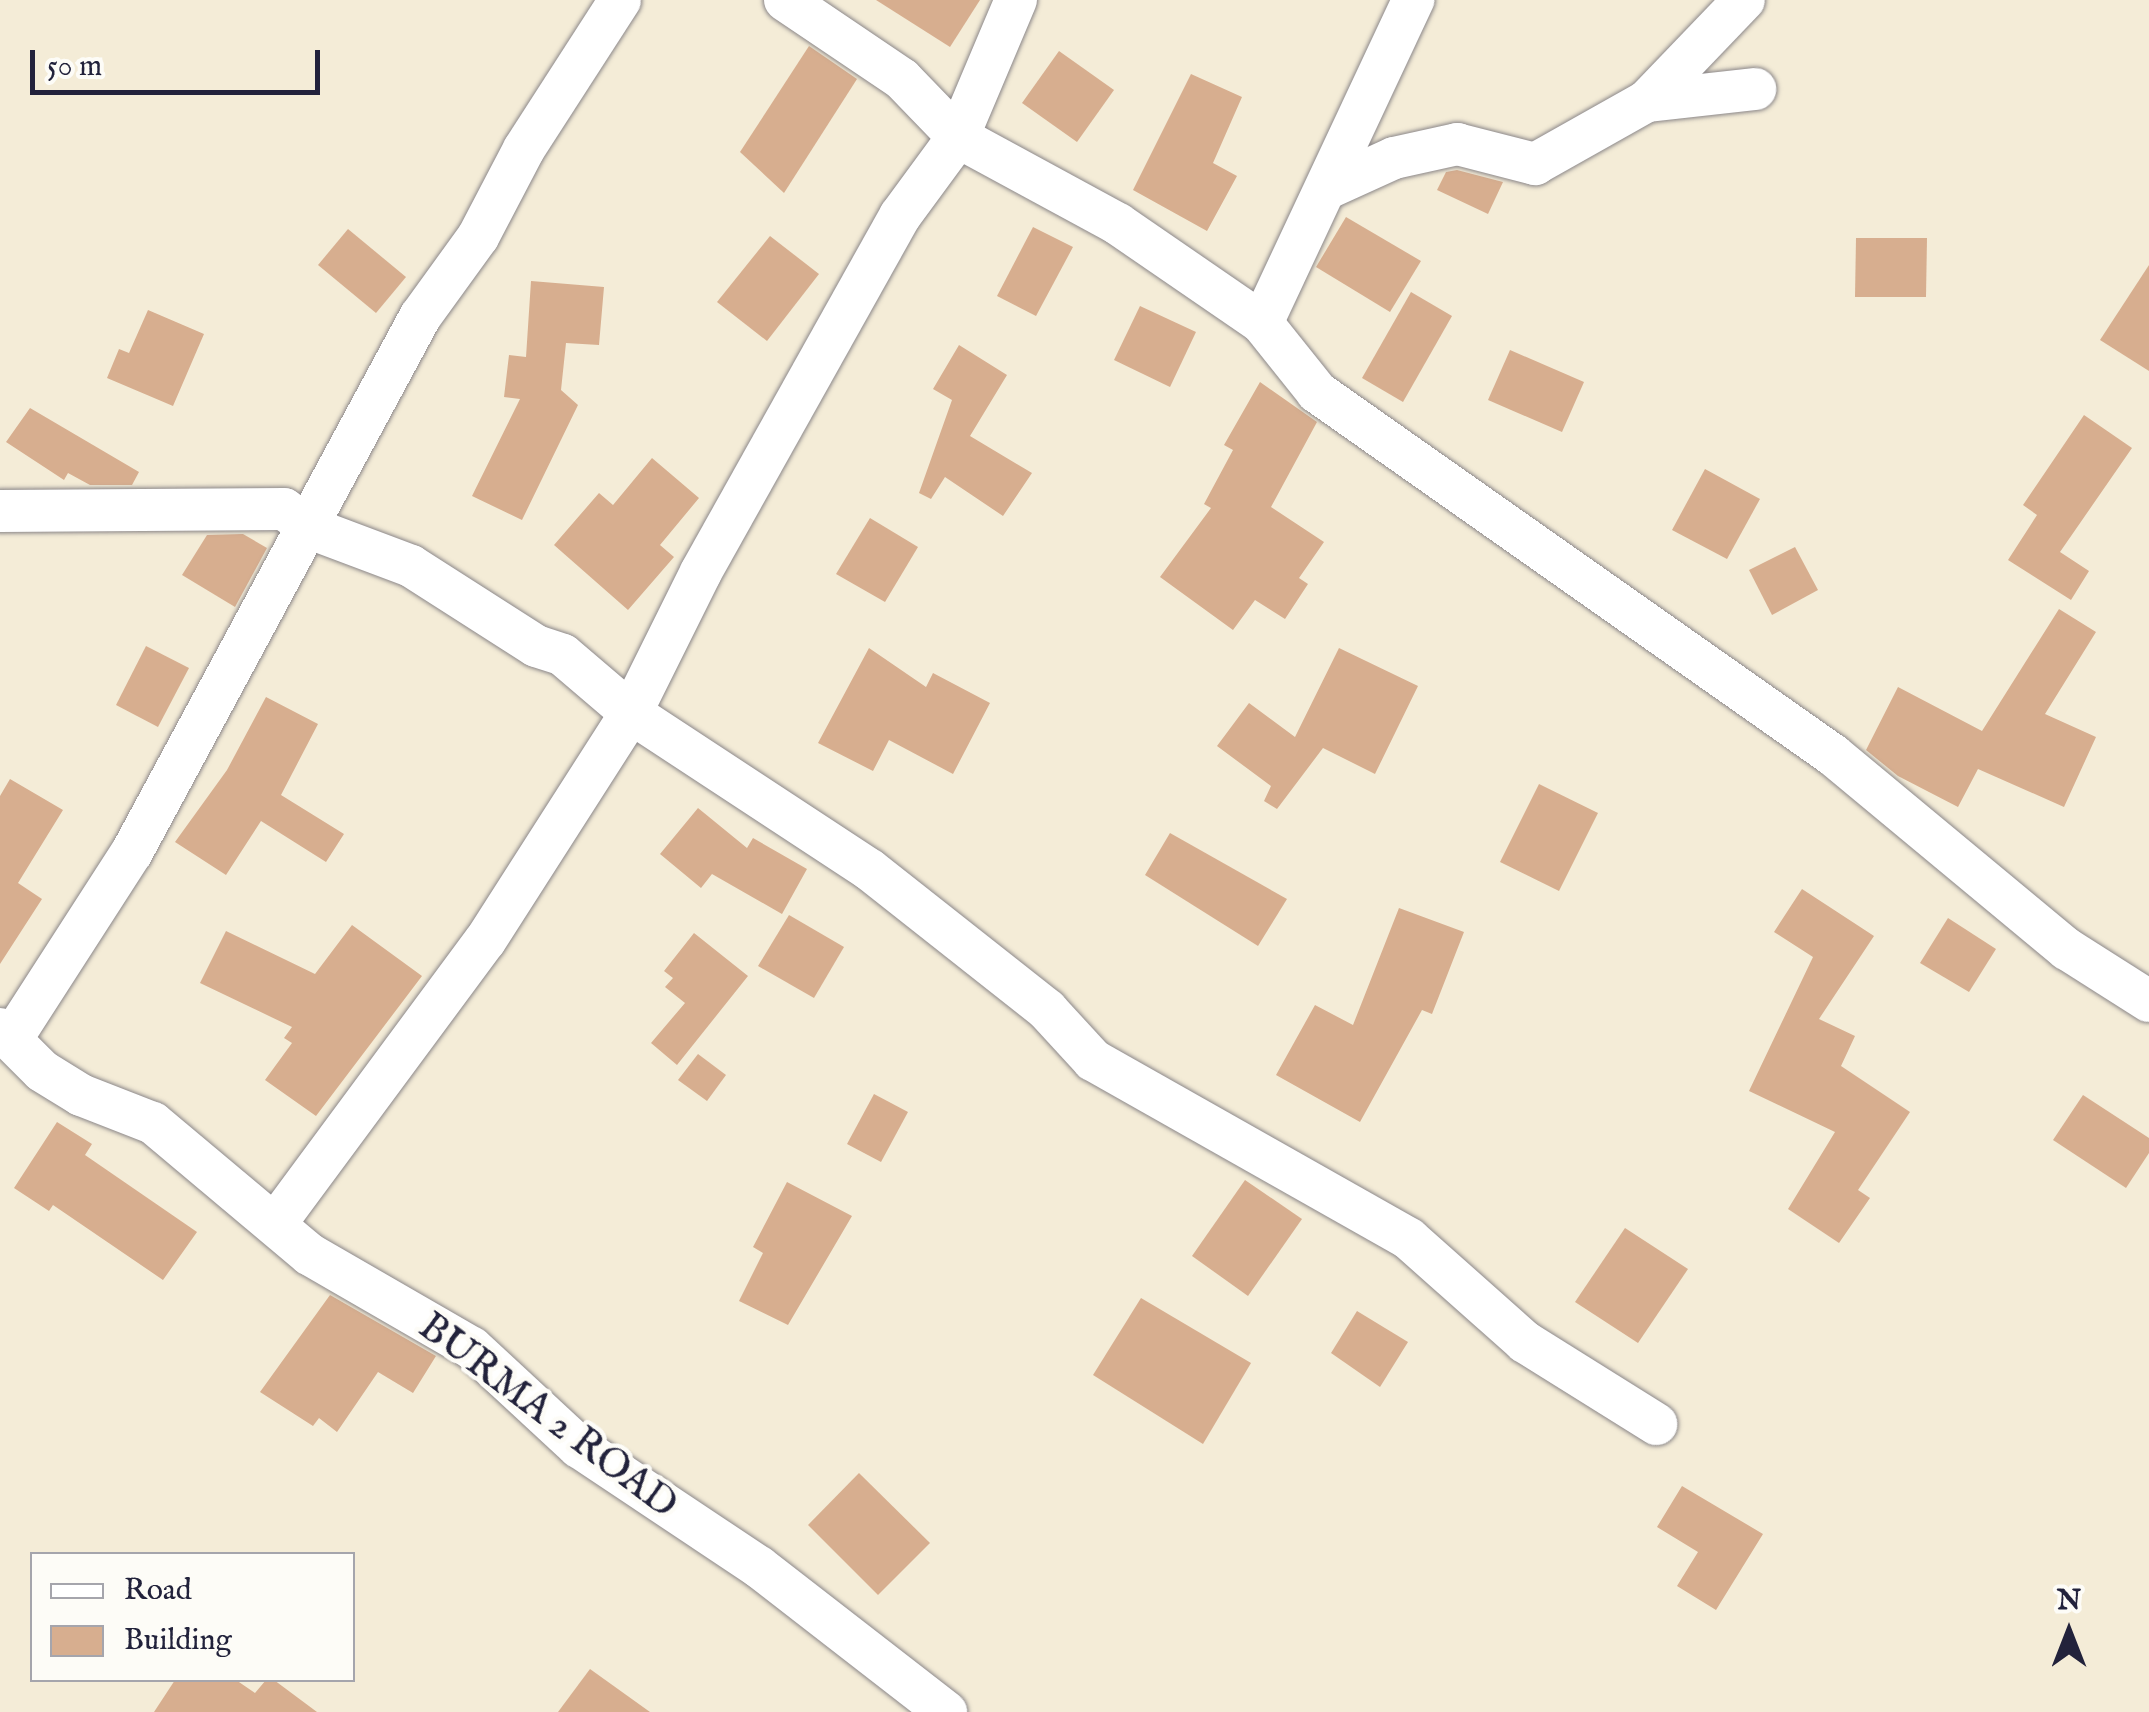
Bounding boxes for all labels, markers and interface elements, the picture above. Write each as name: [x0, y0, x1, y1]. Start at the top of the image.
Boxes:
scale bar: [35, 30, 325, 92]
text: 50 m: [47, 48, 102, 86]
street label: BURMA 2 ROAD: [408, 1304, 686, 1530]
legend: [30, 1552, 355, 1682]
text: Road: [124, 1572, 192, 1610]
north arrow: [2019, 1582, 2119, 1682]
text: N: [2057, 1584, 2081, 1619]
text: Building: [124, 1622, 232, 1660]

